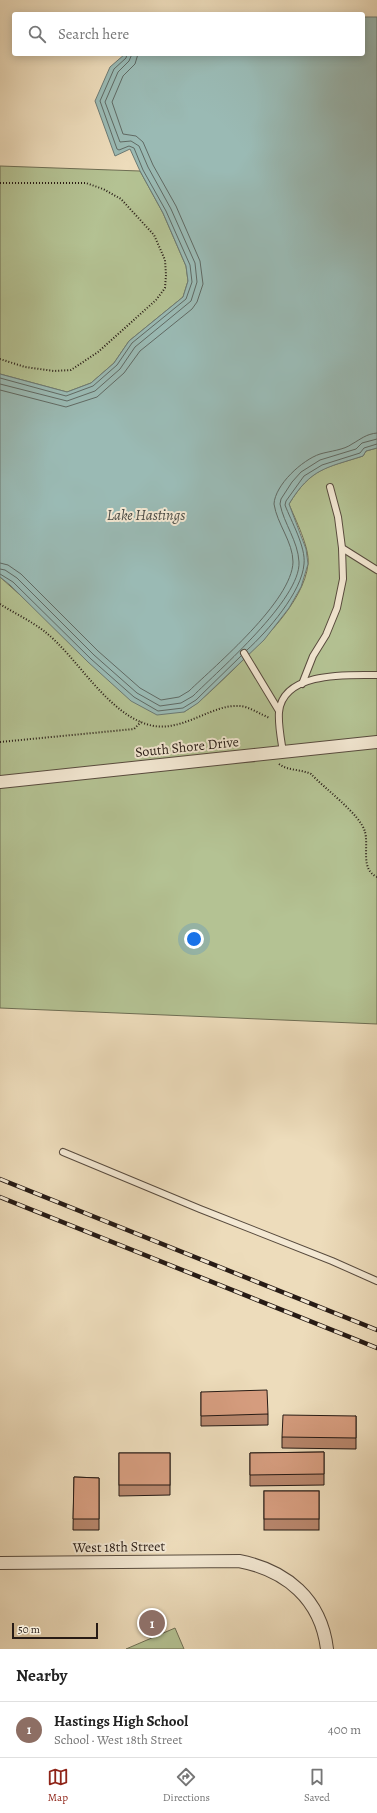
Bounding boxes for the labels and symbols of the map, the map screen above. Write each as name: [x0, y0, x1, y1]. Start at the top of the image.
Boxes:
water label: Lake Hastings: [107, 505, 185, 525]
street label: South Shore Drive: [134, 732, 240, 762]
your location: [184, 929, 204, 949]
street label: West 18th Street: [72, 1537, 166, 1557]
pin: 1: [139, 1608, 165, 1638]
scale bar: [12, 1621, 98, 1640]

